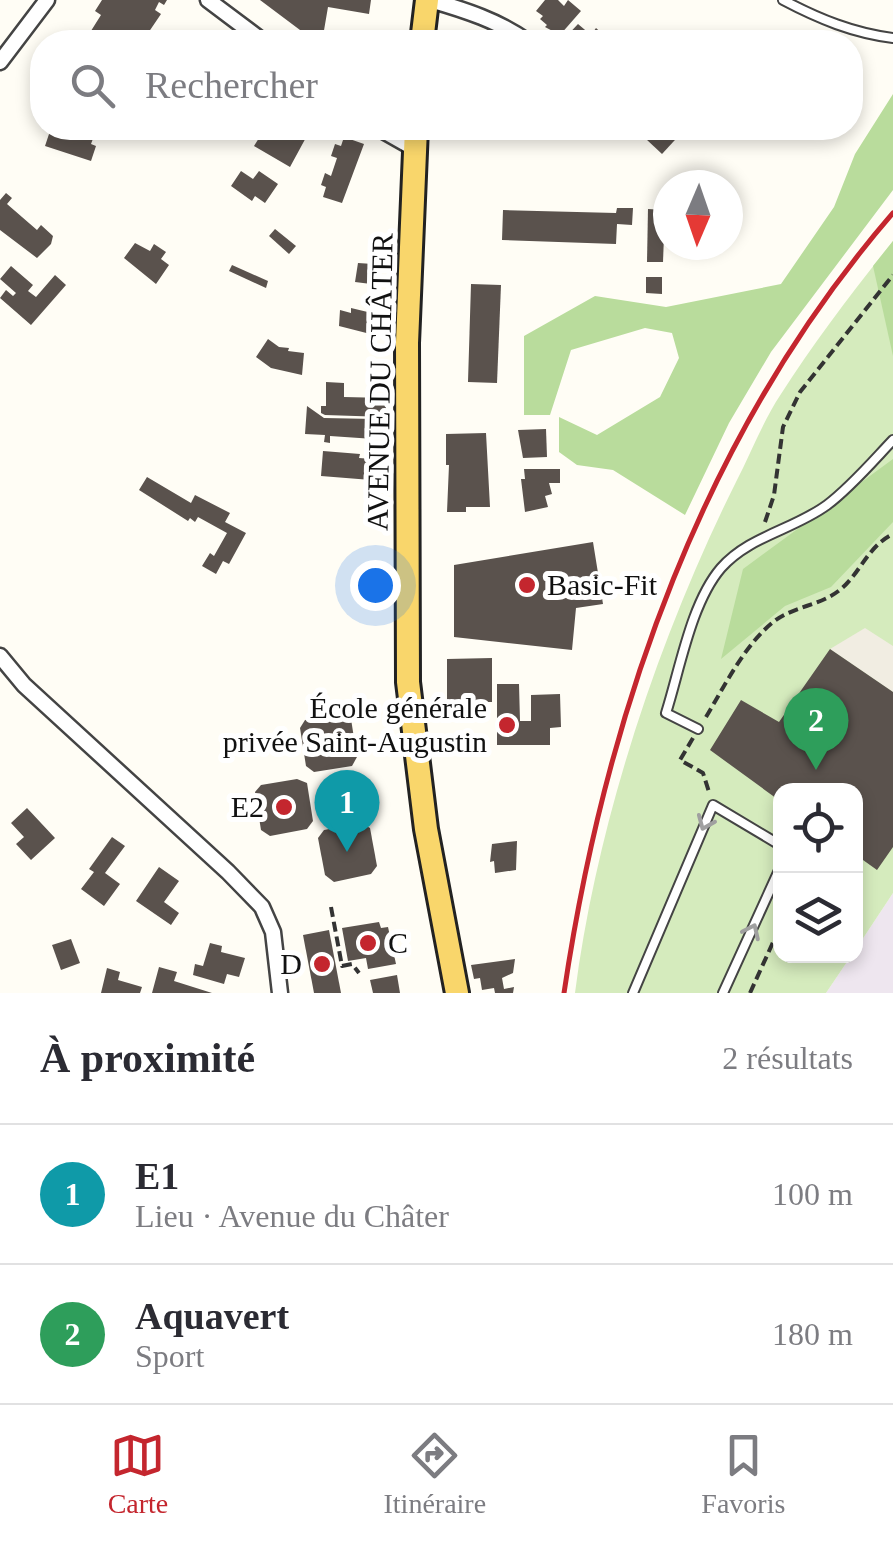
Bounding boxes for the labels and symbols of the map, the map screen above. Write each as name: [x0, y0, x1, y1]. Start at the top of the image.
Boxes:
north arrow: [653, 170, 743, 260]
street label: AVENUE DU CHÂTER: [360, 233, 399, 531]
your location: [350, 560, 401, 611]
place label: Basic-Fit: [547, 568, 658, 601]
marker: Basic-Fit: [516, 574, 538, 596]
pin: 2: [784, 688, 848, 770]
place label: École générale privée Saint-Augustin: [223, 691, 487, 758]
marker: École générale privée Saint-Augustin: [496, 714, 518, 736]
pin: 1: [314, 770, 380, 852]
place label: E2: [231, 790, 264, 823]
marker: E2: [273, 796, 295, 818]
one-way arrow: [697, 813, 717, 830]
one-way arrow: [739, 923, 759, 941]
place label: C: [388, 926, 408, 959]
marker: C: [357, 932, 379, 954]
place label: D: [280, 947, 302, 980]
marker: D: [311, 953, 333, 975]

